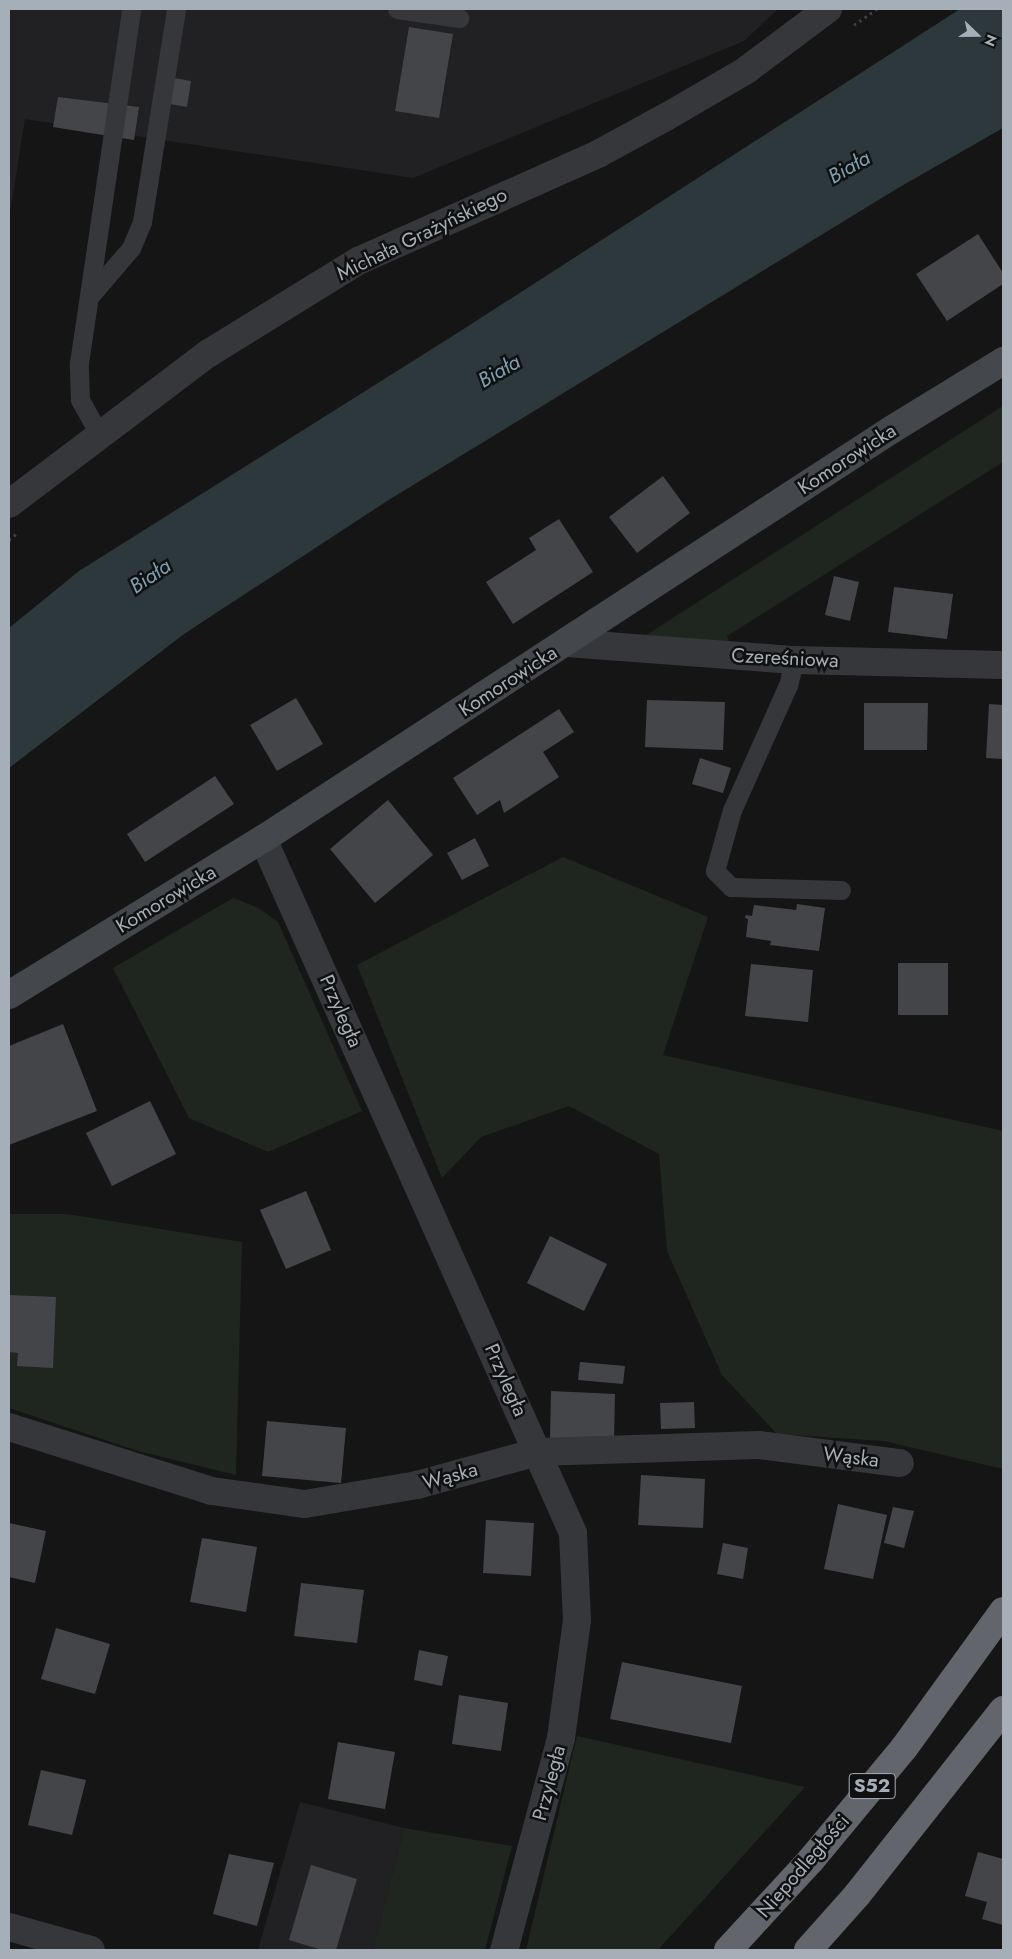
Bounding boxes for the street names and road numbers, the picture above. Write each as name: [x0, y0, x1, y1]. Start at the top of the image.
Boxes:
street label: Michała Grażyńskiego: [333, 182, 511, 286]
street label: Komorowicka: [793, 418, 901, 500]
street label: Komorowicka: [454, 640, 562, 722]
street label: Czereśniowa: [731, 643, 839, 673]
street label: Komorowicka: [112, 860, 220, 938]
street label: Przyległa: [314, 971, 368, 1051]
street label: Przyległa: [479, 1340, 533, 1420]
street label: Wąska: [822, 1442, 880, 1472]
street label: Wąska: [420, 1457, 480, 1495]
street label: Przyległa: [527, 1743, 571, 1823]
road number: S52: [848, 1770, 896, 1802]
street label: Niepodległości: [752, 1809, 854, 1923]

